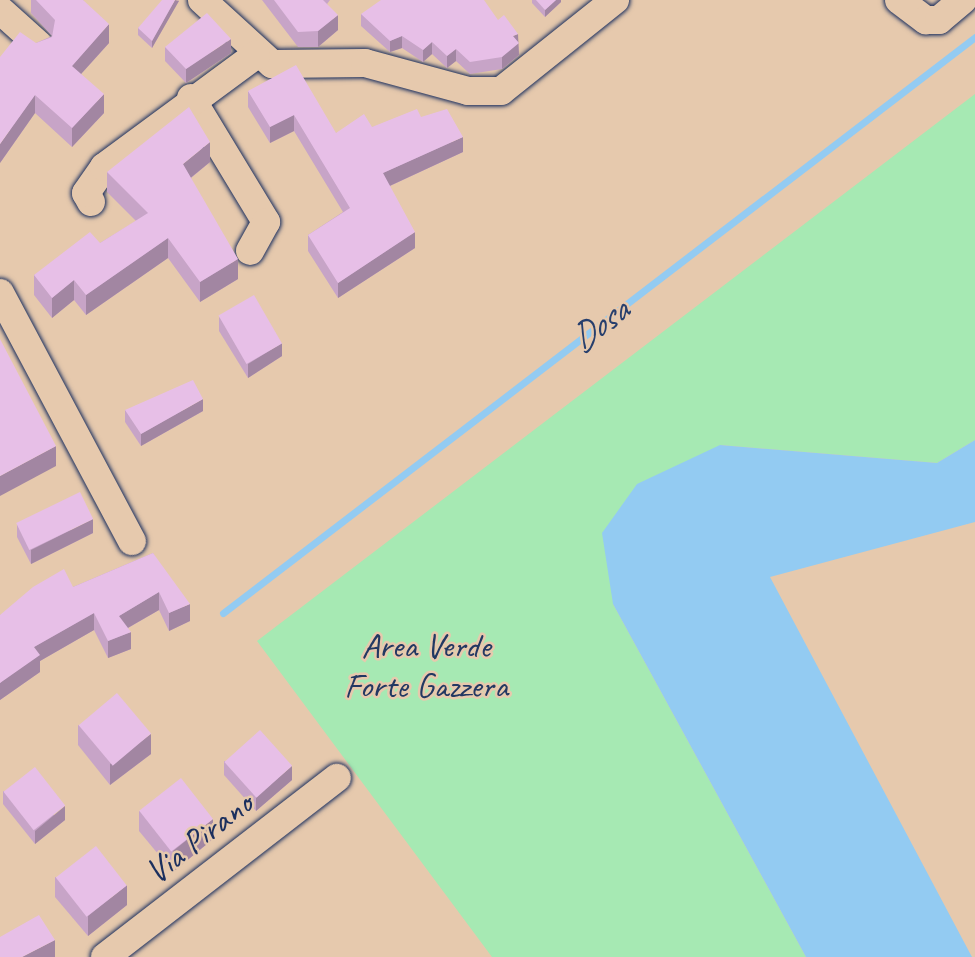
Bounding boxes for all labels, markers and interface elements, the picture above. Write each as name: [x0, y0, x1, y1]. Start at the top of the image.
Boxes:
water label: Dosa: [561, 289, 637, 361]
park label: Area Verde Forte Gazzera: [344, 625, 508, 707]
street label: Via Pirano: [137, 783, 261, 893]

